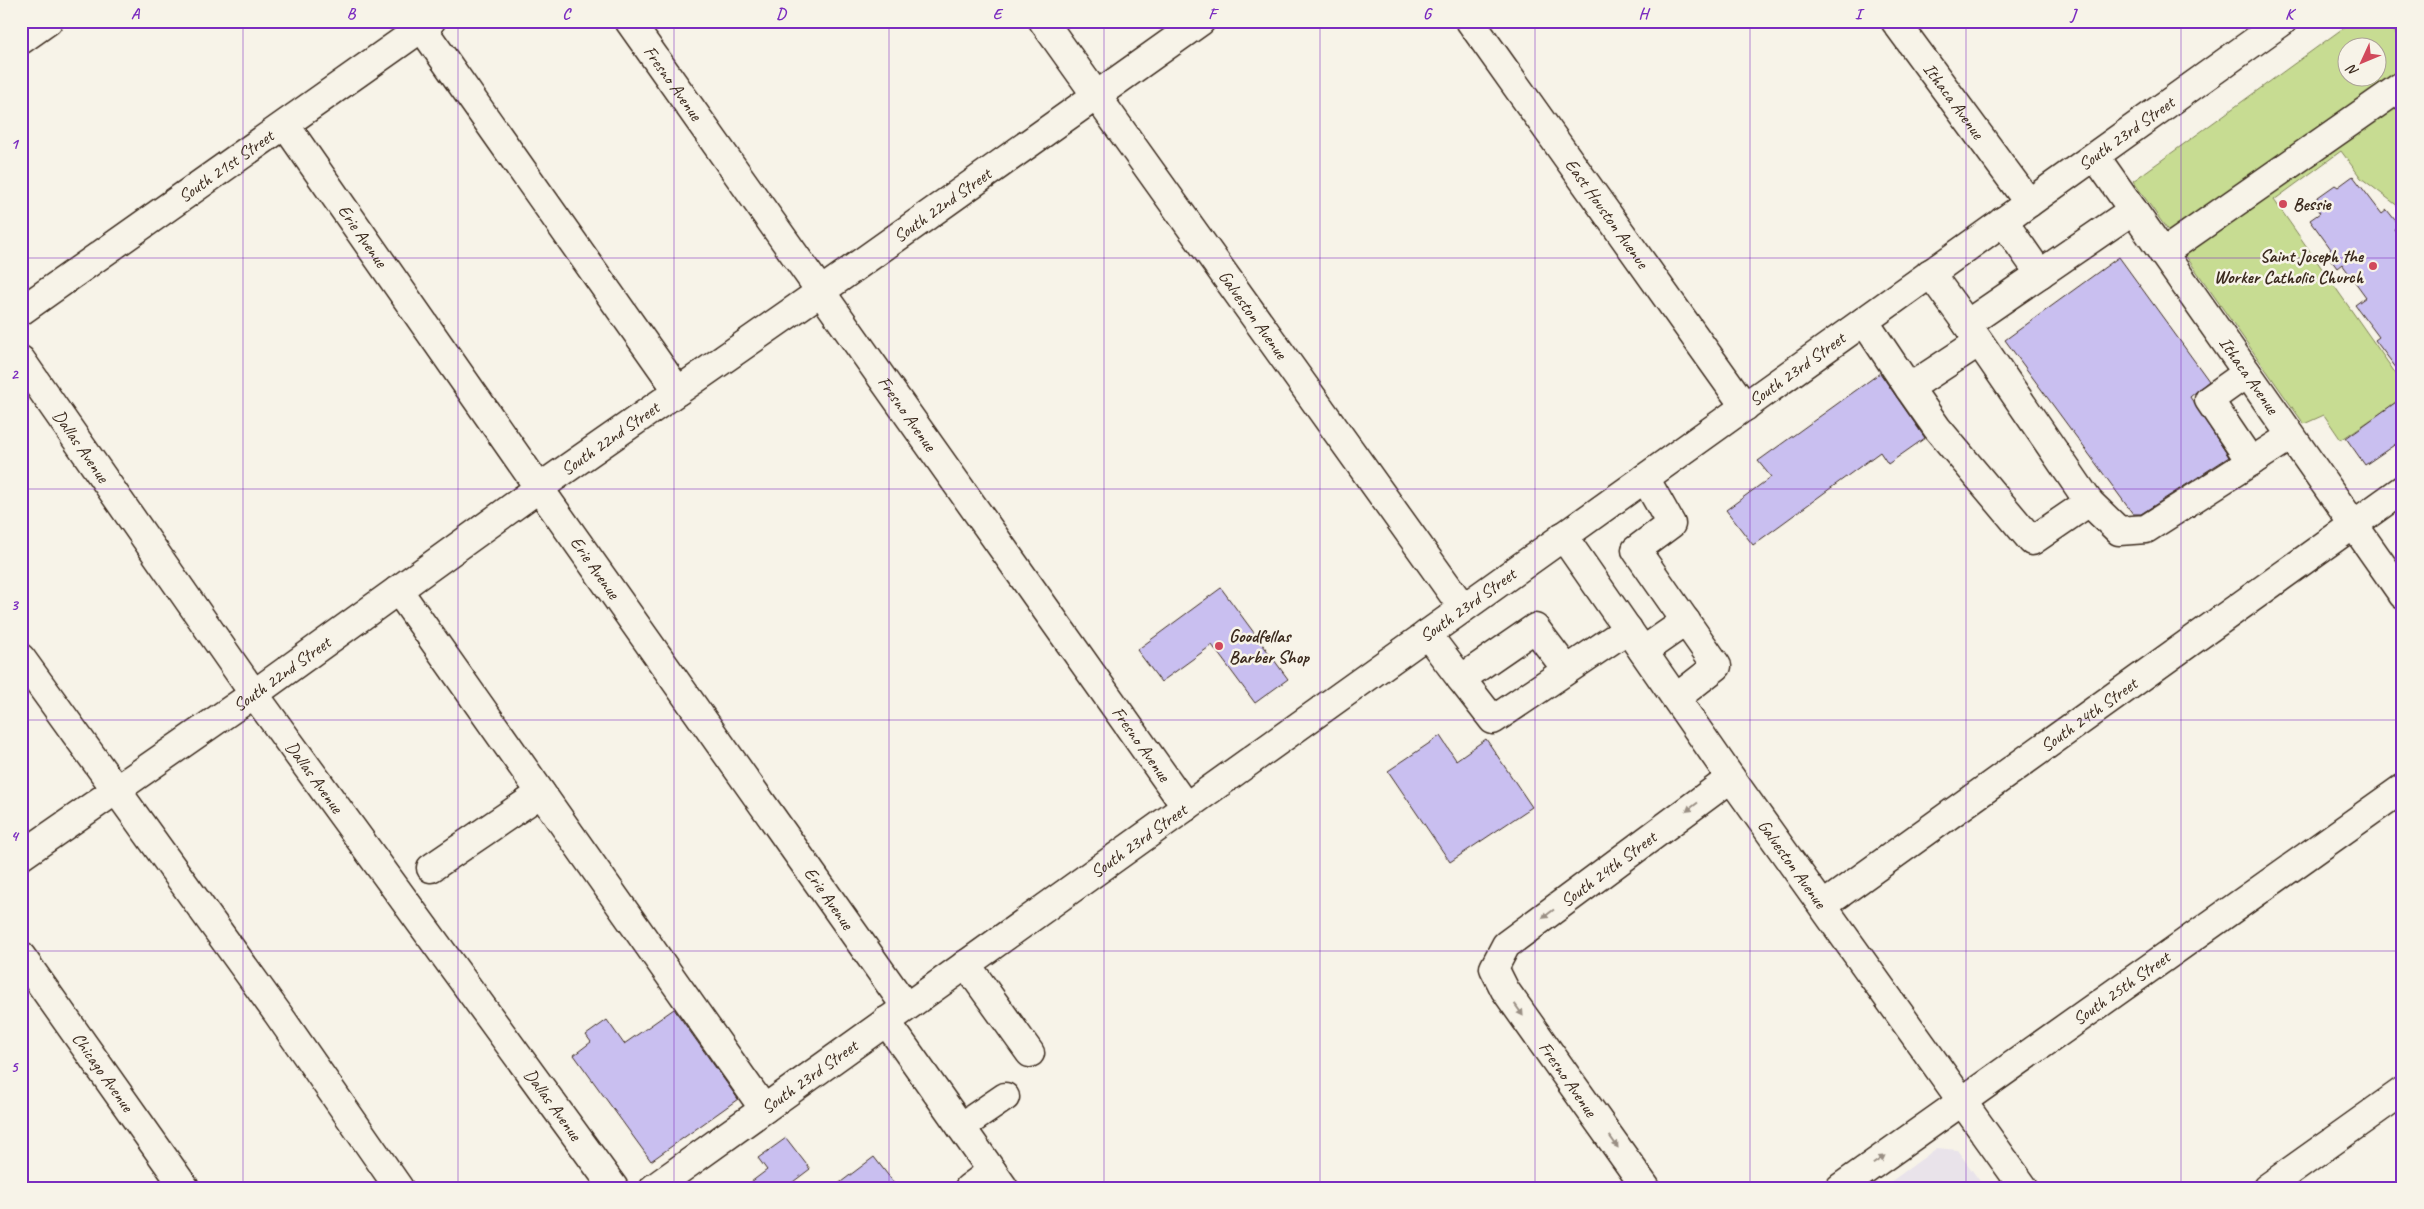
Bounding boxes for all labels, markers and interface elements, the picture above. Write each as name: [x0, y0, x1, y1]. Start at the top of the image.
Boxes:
text: A: [131, 4, 141, 24]
text: B: [347, 4, 357, 24]
text: C: [562, 4, 572, 24]
text: D: [776, 4, 787, 24]
text: E: [993, 4, 1004, 24]
text: F: [1208, 4, 1219, 24]
text: G: [1423, 4, 1433, 24]
text: H: [1638, 4, 1650, 24]
text: I: [1855, 4, 1865, 24]
text: J: [2069, 4, 2078, 24]
text: K: [2285, 4, 2297, 24]
north arrow: [2336, 38, 2386, 88]
street label: Fresno Avenue: [639, 41, 708, 126]
street label: Ithaca Avenue: [1918, 58, 1990, 144]
text: N: [2342, 60, 2362, 80]
street label: South 23rd Street: [2074, 90, 2180, 175]
street label: South 21st Street: [174, 124, 280, 207]
text: 1: [10, 134, 19, 154]
street label: East Houston Avenue: [1560, 154, 1654, 273]
street label: South 22nd Street: [889, 162, 997, 247]
place label: Bessie: [2293, 193, 2333, 215]
marker: Bessie: [2277, 198, 2289, 210]
street label: Erie Avenue: [333, 200, 393, 272]
place label: Saint Joseph the Worker Catholic Church: [2214, 245, 2365, 288]
marker: Saint Joseph the Worker Catholic Church: [2367, 260, 2379, 272]
street label: Galveston Avenue: [1214, 266, 1293, 364]
street label: South 23rd Street: [1745, 326, 1851, 411]
street label: Ithaca Avenue: [2214, 333, 2284, 419]
text: 2: [10, 364, 19, 384]
street label: Fresno Avenue: [873, 372, 942, 456]
street label: South 22nd Street: [557, 395, 665, 480]
street label: Dallas Avenue: [48, 406, 115, 488]
street label: Erie Avenue: [566, 532, 625, 604]
street label: South 23rd Street: [1415, 562, 1522, 647]
text: 3: [10, 595, 19, 615]
place label: Goodfellas Barber Shop: [1229, 625, 1310, 668]
street label: South 22nd Street: [229, 630, 336, 716]
marker: Goodfellas Barber Shop: [1213, 640, 1225, 652]
street label: South 24th Street: [2036, 671, 2143, 757]
street label: Fresno Avenue: [1107, 702, 1176, 787]
street label: Dallas Avenue: [281, 737, 349, 818]
street label: South 23rd Street: [1086, 798, 1193, 883]
one-way arrow: [1685, 802, 1699, 812]
street label: Galveston Avenue: [1753, 815, 1832, 913]
street label: South 24th Street: [1556, 825, 1662, 912]
text: 4: [10, 826, 19, 846]
street label: Erie Avenue: [799, 863, 859, 935]
one-way arrow: [1541, 909, 1555, 919]
street label: South 25th Street: [2069, 945, 2176, 1030]
one-way arrow: [1514, 1003, 1524, 1017]
street label: Chicago Avenue: [67, 1028, 139, 1117]
street label: South 23rd Street: [757, 1034, 863, 1119]
street label: Fresno Avenue: [1534, 1037, 1603, 1122]
text: 5: [11, 1057, 20, 1077]
street label: Dallas Avenue: [520, 1064, 587, 1146]
one-way arrow: [1608, 1136, 1618, 1149]
one-way arrow: [1872, 1155, 1886, 1165]

